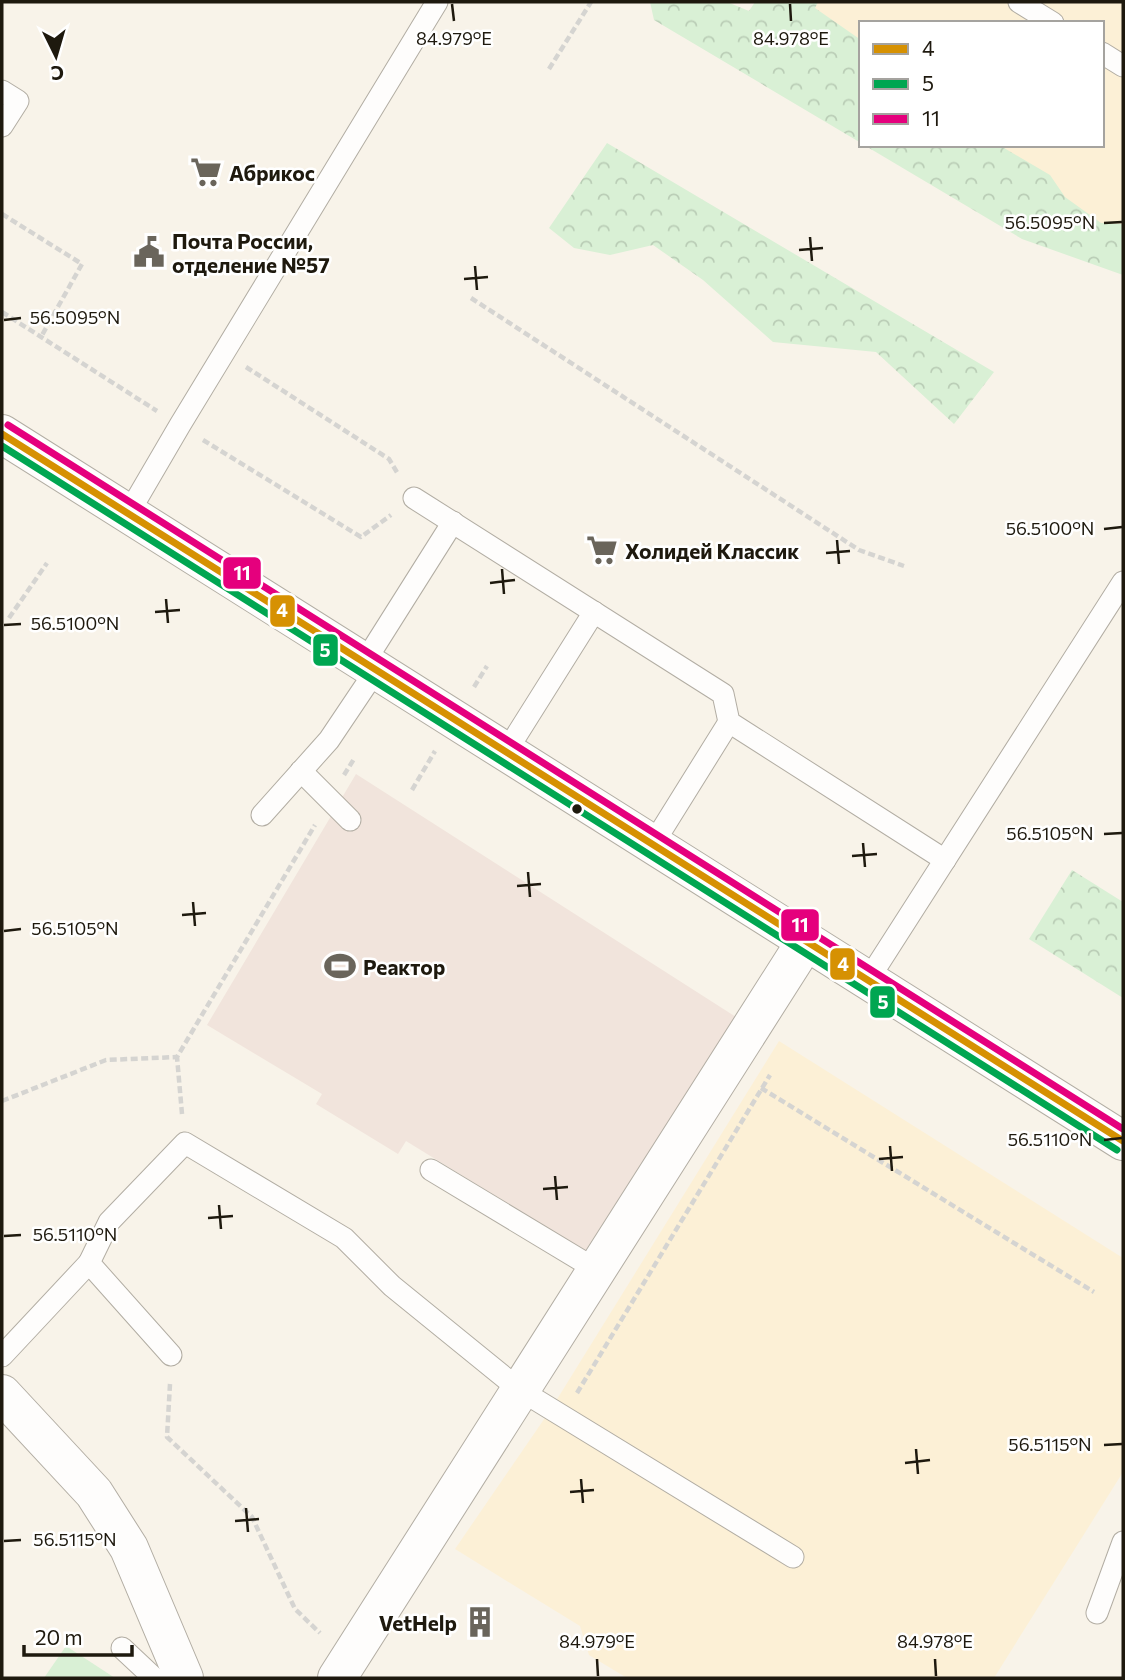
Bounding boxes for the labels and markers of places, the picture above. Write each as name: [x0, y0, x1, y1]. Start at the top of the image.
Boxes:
supermarket icon: Абрикос: [189, 155, 223, 189]
place label: Абрикос: [229, 160, 315, 185]
place label: Почта России, отделение №57: [172, 228, 330, 277]
public building icon: Почта России, отделение №57: [132, 235, 166, 269]
supermarket icon: Холидей Классик: [585, 533, 619, 567]
place label: Холидей Классик: [625, 538, 799, 563]
unlabelled marker: [570, 802, 584, 816]
sports icon: Реактор: [323, 949, 357, 983]
place label: Реактор: [363, 954, 445, 979]
building icon: VetHelp: [463, 1605, 497, 1639]
place label: VetHelp: [379, 1610, 457, 1635]

